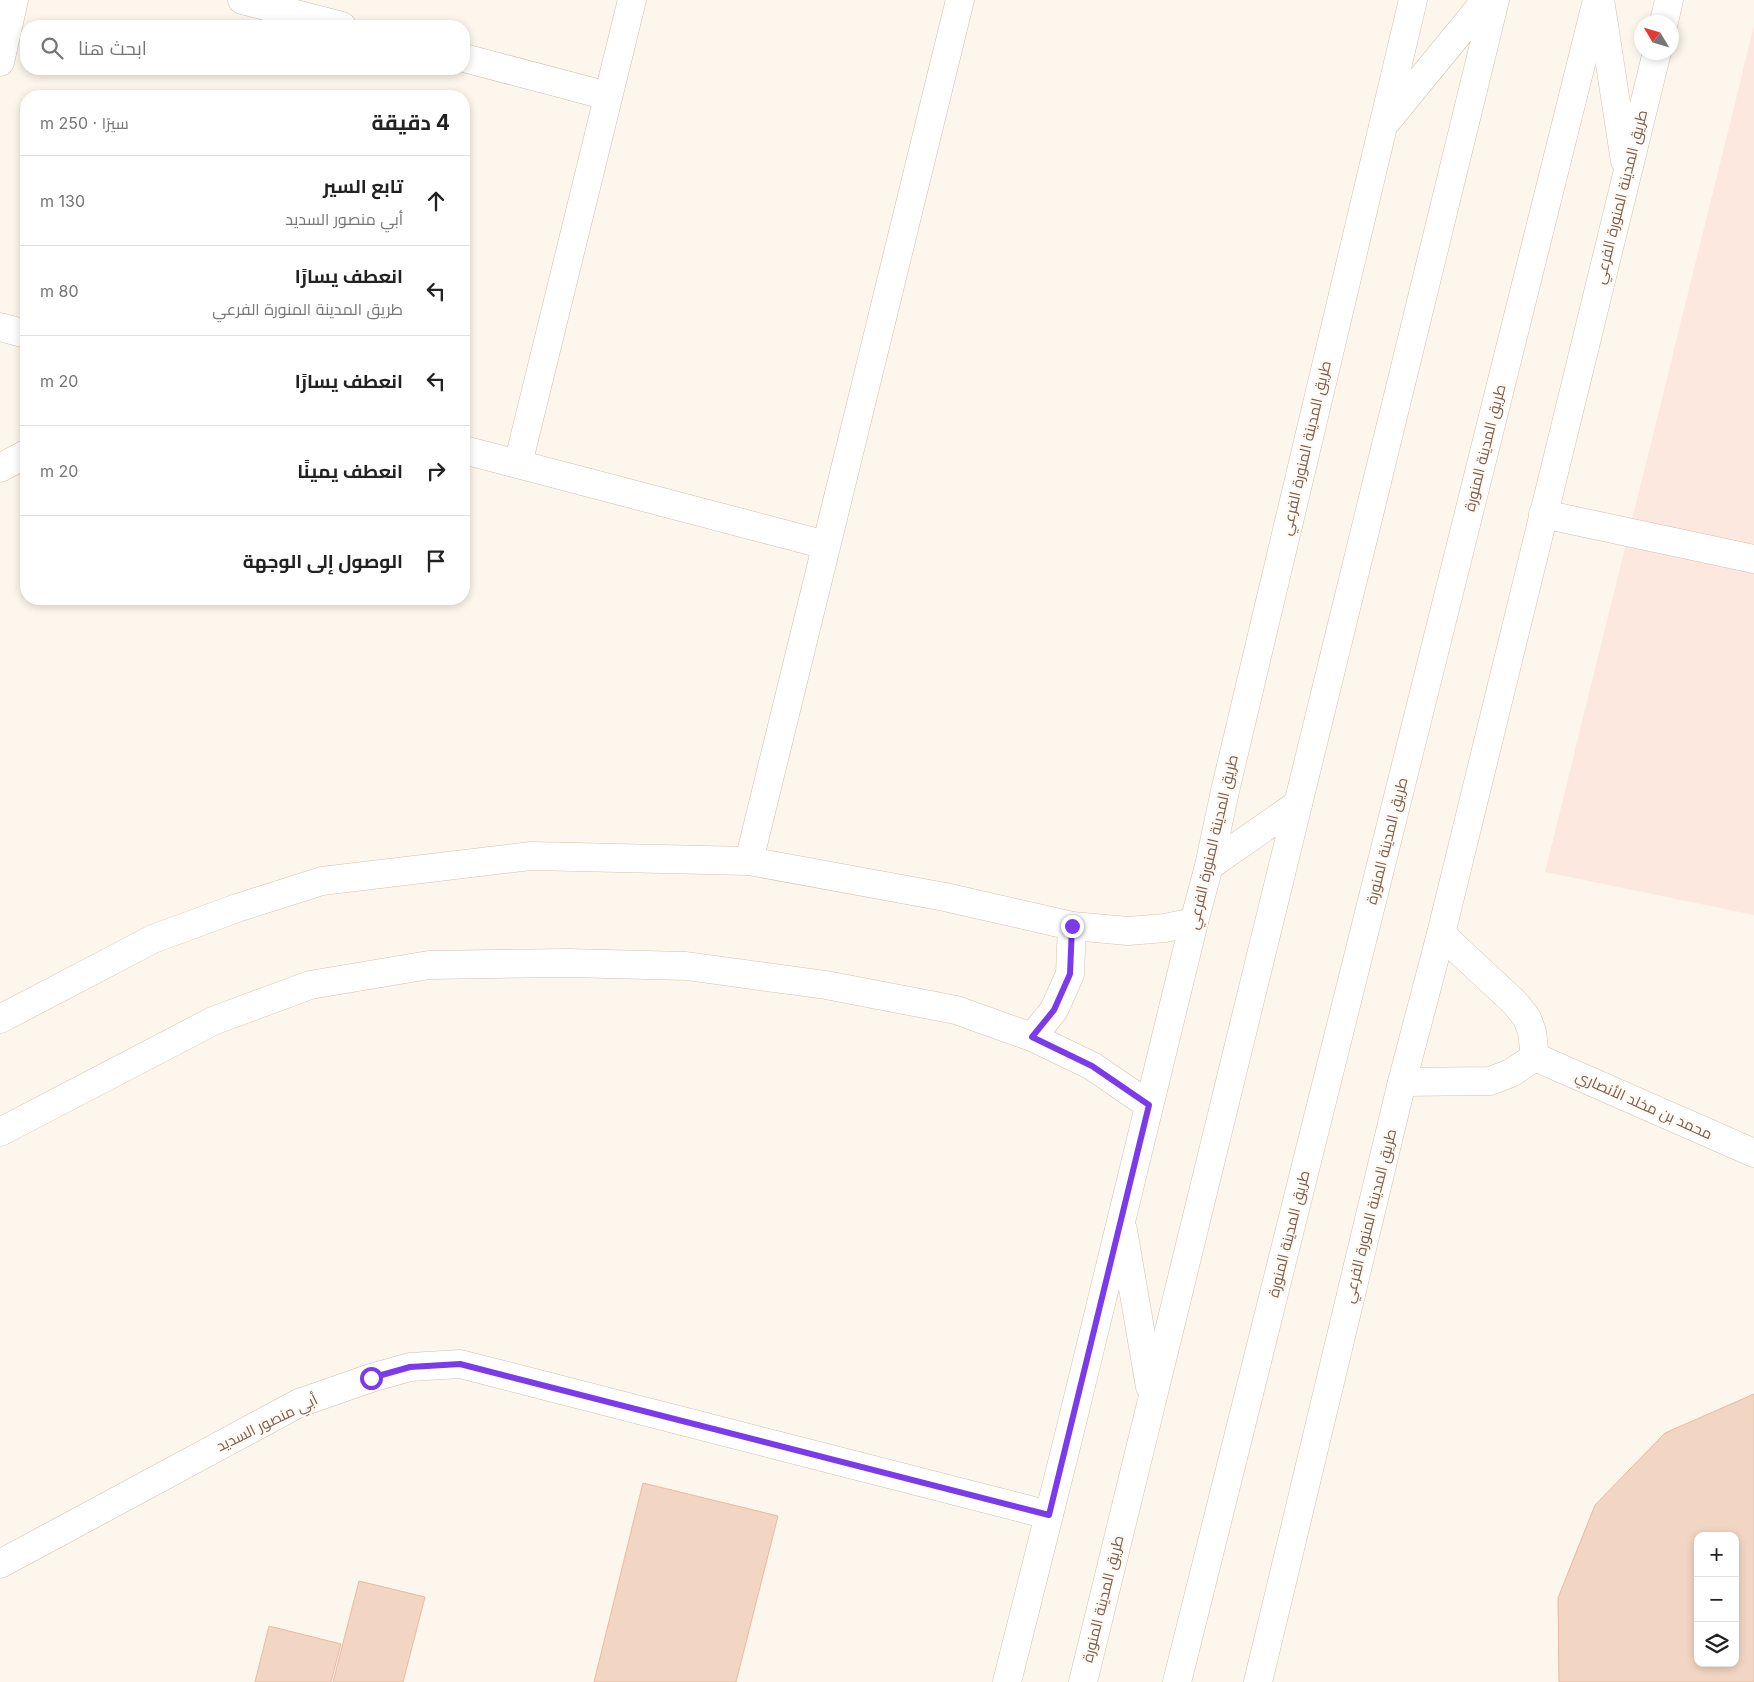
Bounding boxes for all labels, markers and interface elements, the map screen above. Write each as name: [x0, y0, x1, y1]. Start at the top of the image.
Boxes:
north arrow: [1634, 15, 1679, 60]
search box: [20, 20, 470, 75]
icon: search: [38, 34, 66, 62]
text: ابحث هنا: [78, 37, 147, 60]
street label: طريق المدينة المنورة الفرعي: [1590, 108, 1654, 287]
text: 4 دقيقة: [371, 110, 450, 135]
text: سيرًا · 250 m: [40, 113, 129, 133]
text: تابع السير: [323, 175, 403, 198]
icon: ahead: [422, 187, 450, 215]
text: 130 m: [40, 191, 85, 211]
text: أبي منصور السديد: [285, 209, 403, 229]
text: انعطف يسارًا: [295, 265, 403, 288]
icon: left: [422, 277, 450, 305]
text: 80 m: [40, 281, 79, 301]
text: طريق المدينة المنورة الفرعي: [212, 299, 403, 319]
street label: طريق المدينة المنورة الفرعي: [1276, 359, 1338, 538]
icon: left: [422, 367, 450, 395]
text: انعطف يسارًا: [295, 370, 403, 393]
text: 20 m: [40, 371, 78, 391]
street label: طريق المدينة المنورة: [1460, 382, 1510, 514]
icon: right: [422, 457, 450, 485]
text: انعطف يمينًا: [297, 460, 403, 483]
text: 20 m: [40, 461, 78, 481]
icon: arrive: [422, 547, 450, 575]
text: الوصول إلى الوجهة: [243, 550, 403, 573]
street label: طريق المدينة المنورة الفرعي: [1183, 753, 1245, 932]
street label: طريق المدينة المنورة: [1362, 775, 1412, 907]
route end: [1061, 915, 1084, 938]
street label: محمد بن مخلد الأنصاري: [1572, 1066, 1715, 1146]
street label: طريق المدينة المنورة الفرعي: [1339, 1127, 1403, 1306]
street label: طريق المدينة المنورة: [1264, 1168, 1314, 1300]
route start: [360, 1367, 383, 1390]
street label: أبي منصور السديد: [213, 1390, 322, 1458]
map controls: [1694, 1532, 1739, 1667]
button: +: [1694, 1532, 1739, 1577]
street label: طريق المدينة المنورة: [1078, 1533, 1128, 1665]
button: −: [1694, 1577, 1739, 1622]
button: layers: [1694, 1622, 1739, 1667]

